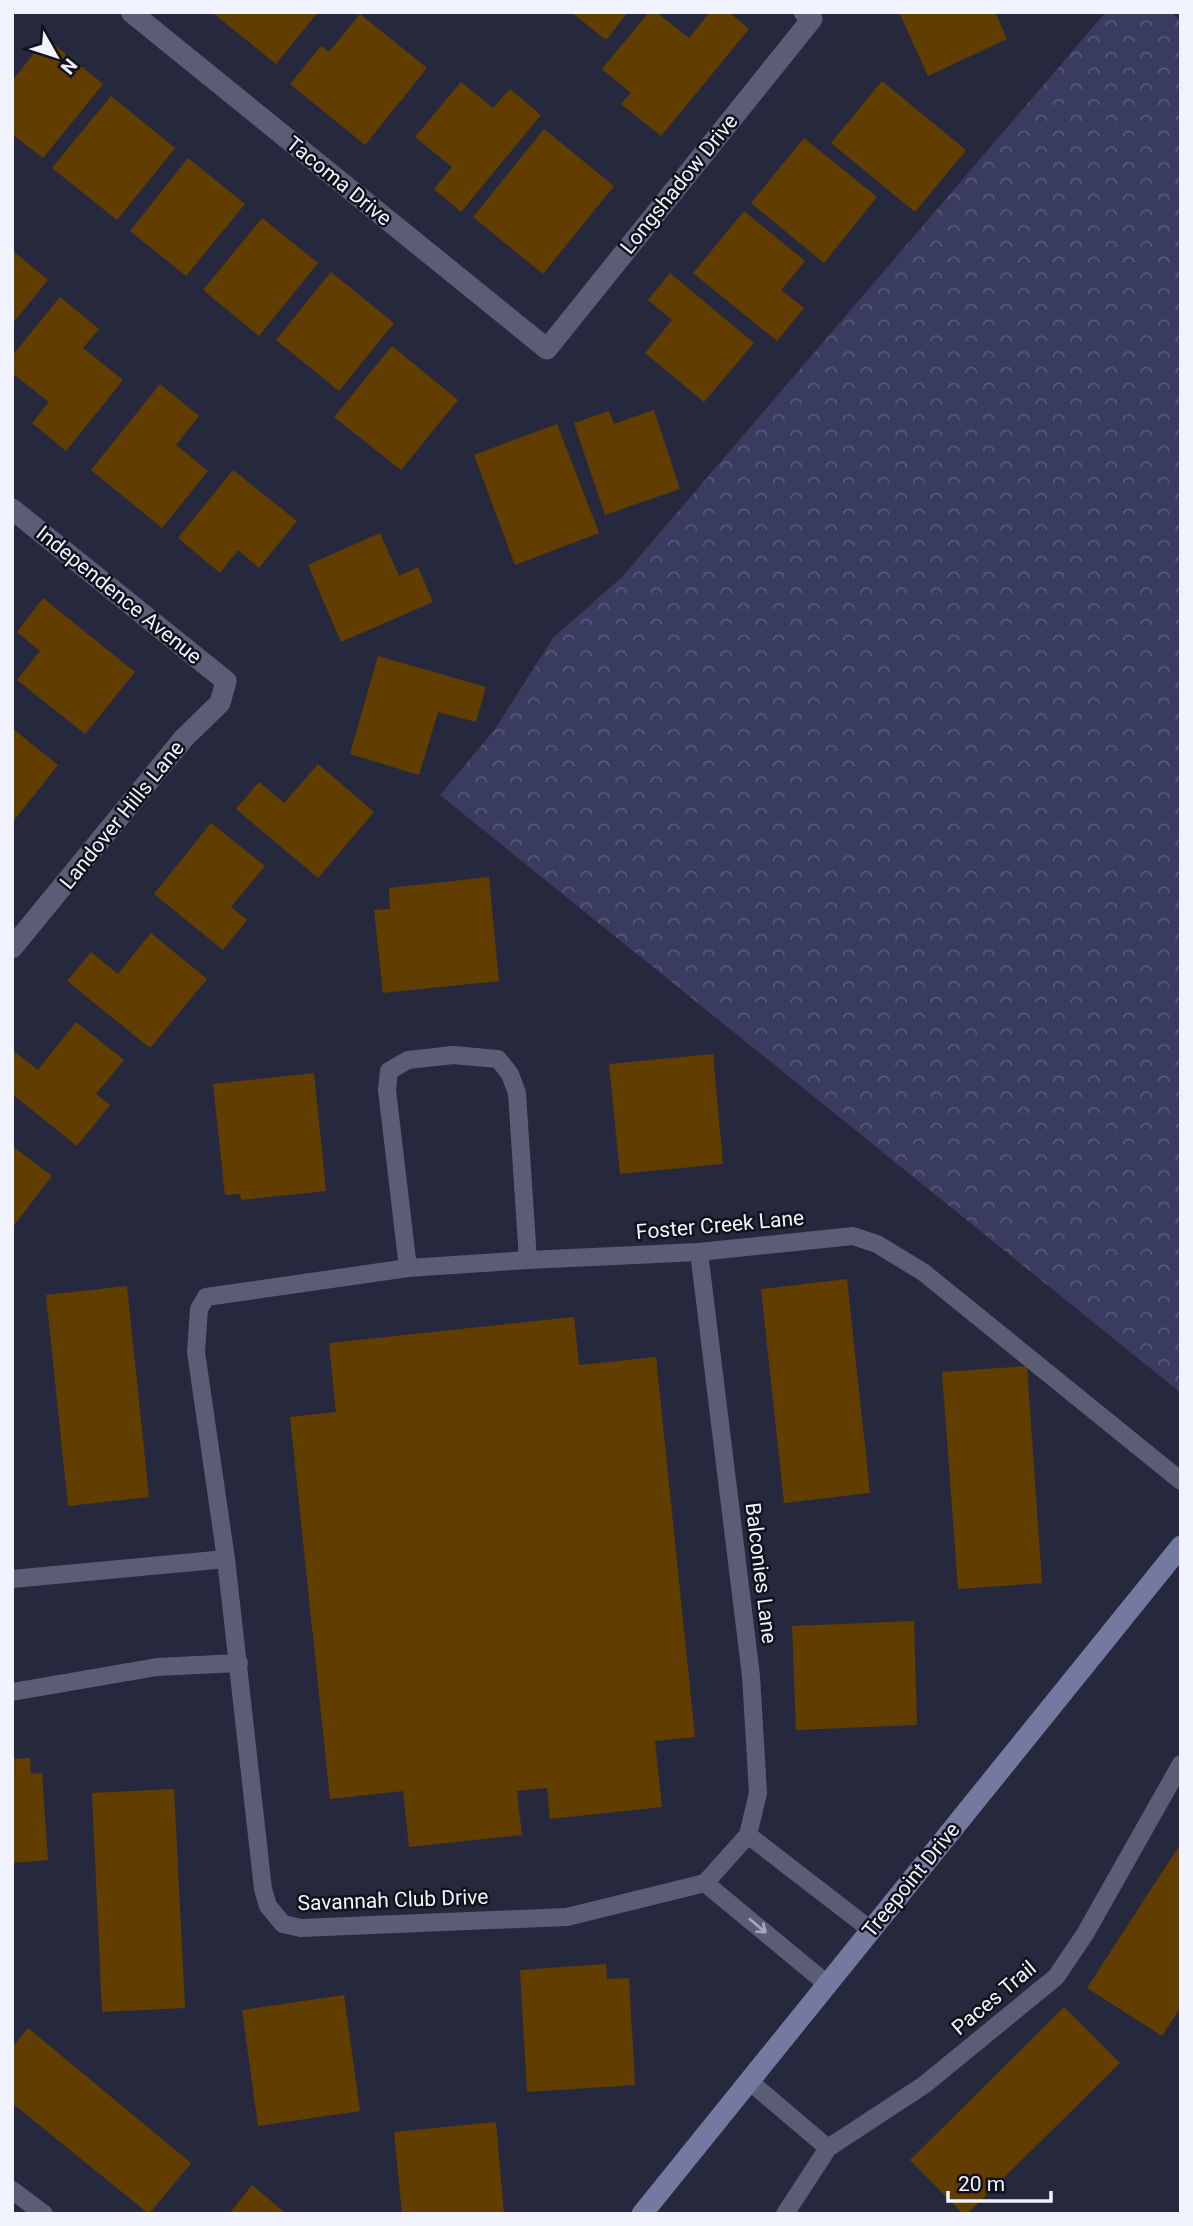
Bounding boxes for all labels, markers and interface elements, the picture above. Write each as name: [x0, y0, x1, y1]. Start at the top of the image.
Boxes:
north arrow: [21, 21, 91, 91]
text: N: [56, 54, 82, 79]
street label: Longshadow Drive: [615, 109, 743, 259]
street label: Tacoma Drive: [282, 131, 396, 231]
street label: Independence Avenue: [32, 521, 206, 669]
street label: Landover Hills Lane: [55, 736, 189, 894]
street label: Foster Creek Lane: [635, 1206, 805, 1244]
street label: Balconies Lane: [740, 1501, 782, 1645]
street label: Treepoint Drive: [857, 1818, 965, 1942]
street label: Savannah Club Drive: [297, 1885, 489, 1915]
one-way arrow: [748, 1918, 766, 1934]
street label: Paces Trail: [947, 1956, 1041, 2040]
scale bar: [948, 2160, 1051, 2204]
text: 20 m: [958, 2172, 1005, 2196]

